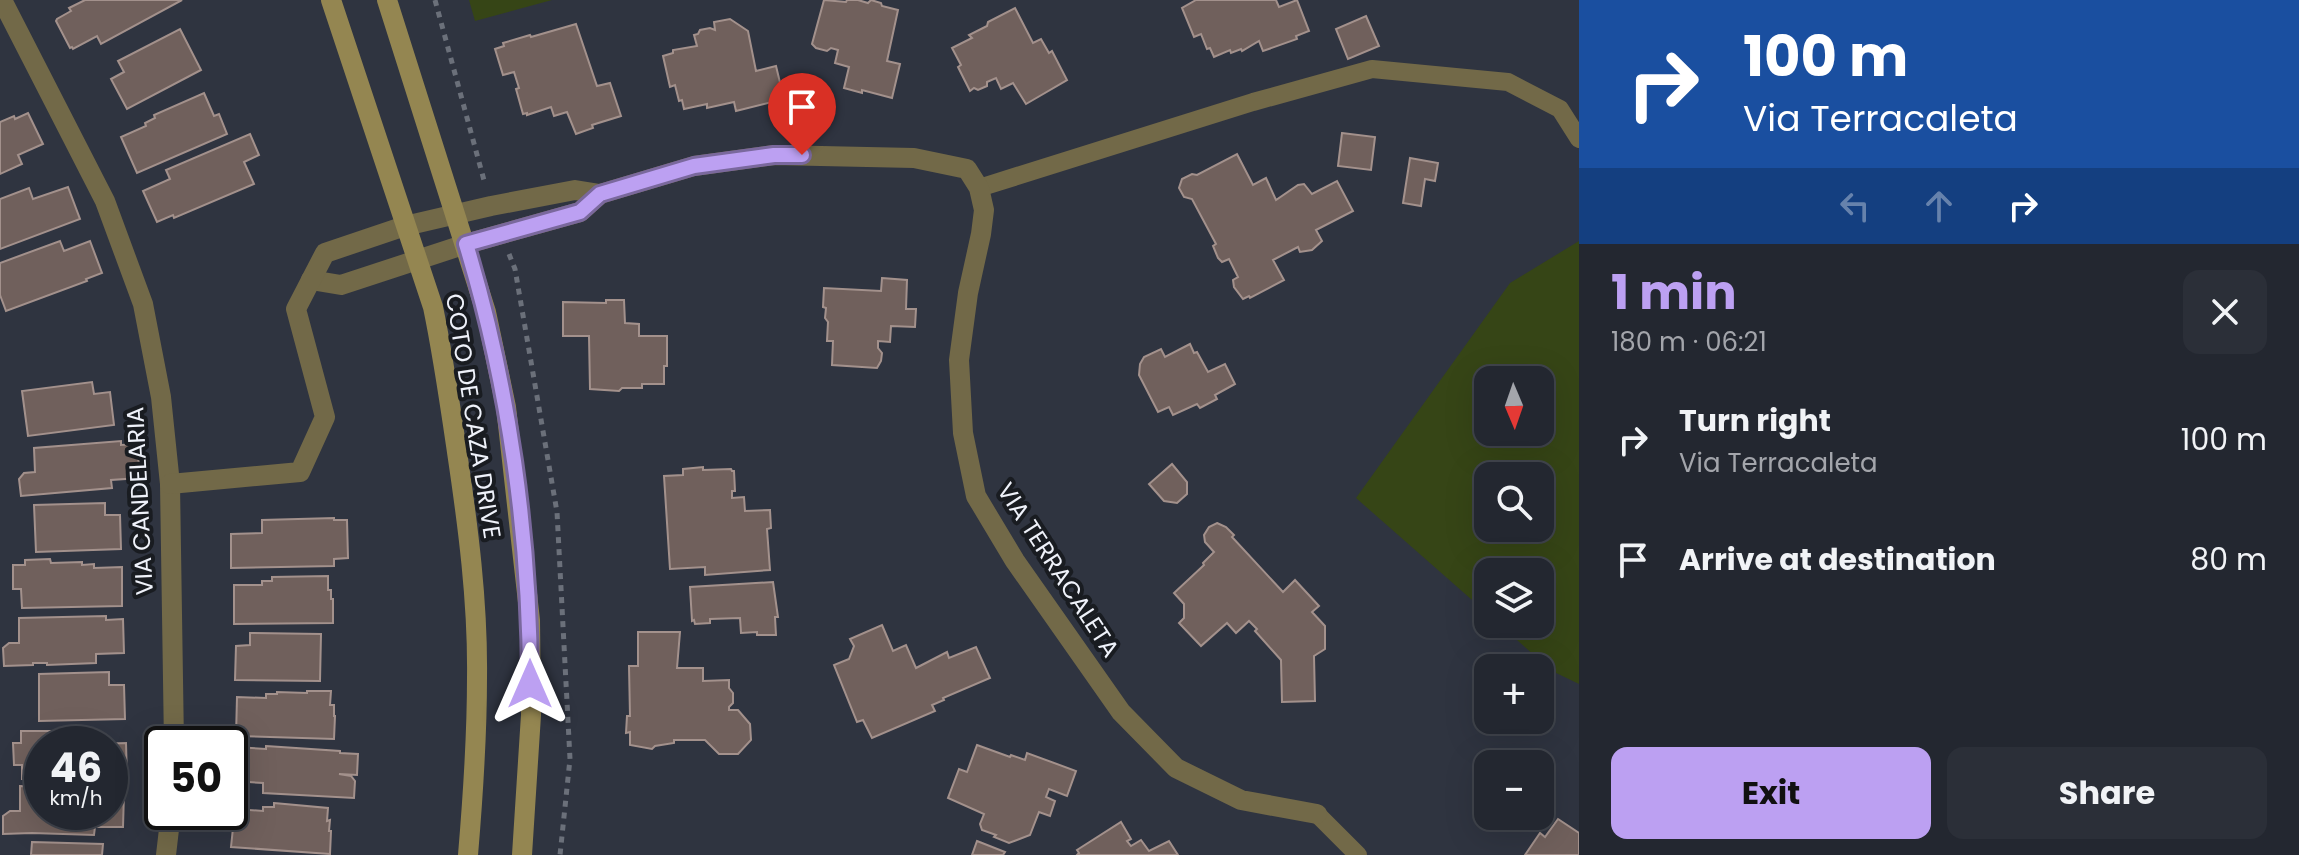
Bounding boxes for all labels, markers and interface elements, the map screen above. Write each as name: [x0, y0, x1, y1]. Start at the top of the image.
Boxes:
text: 100 m: [1743, 17, 1908, 96]
icon: right: [1611, 32, 1715, 136]
pin: [768, 73, 836, 155]
icon: arrive: [780, 85, 824, 129]
text: Via Terracaleta: [1743, 93, 2018, 144]
icon: left: [1833, 184, 1877, 228]
icon: ahead: [1917, 184, 1961, 228]
icon: right: [2001, 184, 2045, 228]
text: 1 min: [1611, 259, 1737, 326]
button: close: [2183, 270, 2267, 354]
street label: COTO DE CAZA DRIVE: [438, 291, 509, 541]
text: 180 m · 06:21: [1611, 324, 1767, 360]
north arrow: [1474, 366, 1554, 446]
map controls: [1474, 366, 1554, 830]
text: Turn right: [1679, 399, 1831, 442]
street label: VIA CANDELARIA: [118, 406, 161, 596]
icon: right: [1611, 418, 1655, 462]
text: 100 m: [2181, 418, 2267, 461]
text: Via Terracaleta: [1679, 445, 1878, 481]
button: search: [1474, 462, 1554, 542]
street label: VIA TERRACALETA: [990, 476, 1127, 663]
icon: arrive: [1611, 538, 1655, 582]
text: Arrive at destination: [1679, 538, 1996, 581]
text: 80 m: [2190, 538, 2267, 581]
button: layers: [1474, 558, 1554, 638]
position arrow: [488, 642, 572, 726]
button: +: [1474, 654, 1554, 734]
speed limit sign: 50: [144, 726, 248, 830]
text: 46: [50, 740, 102, 796]
button: Exit: [1611, 747, 1931, 839]
button: Share: [1947, 747, 2267, 839]
button: −: [1474, 750, 1554, 830]
text: km/h: [49, 784, 103, 812]

